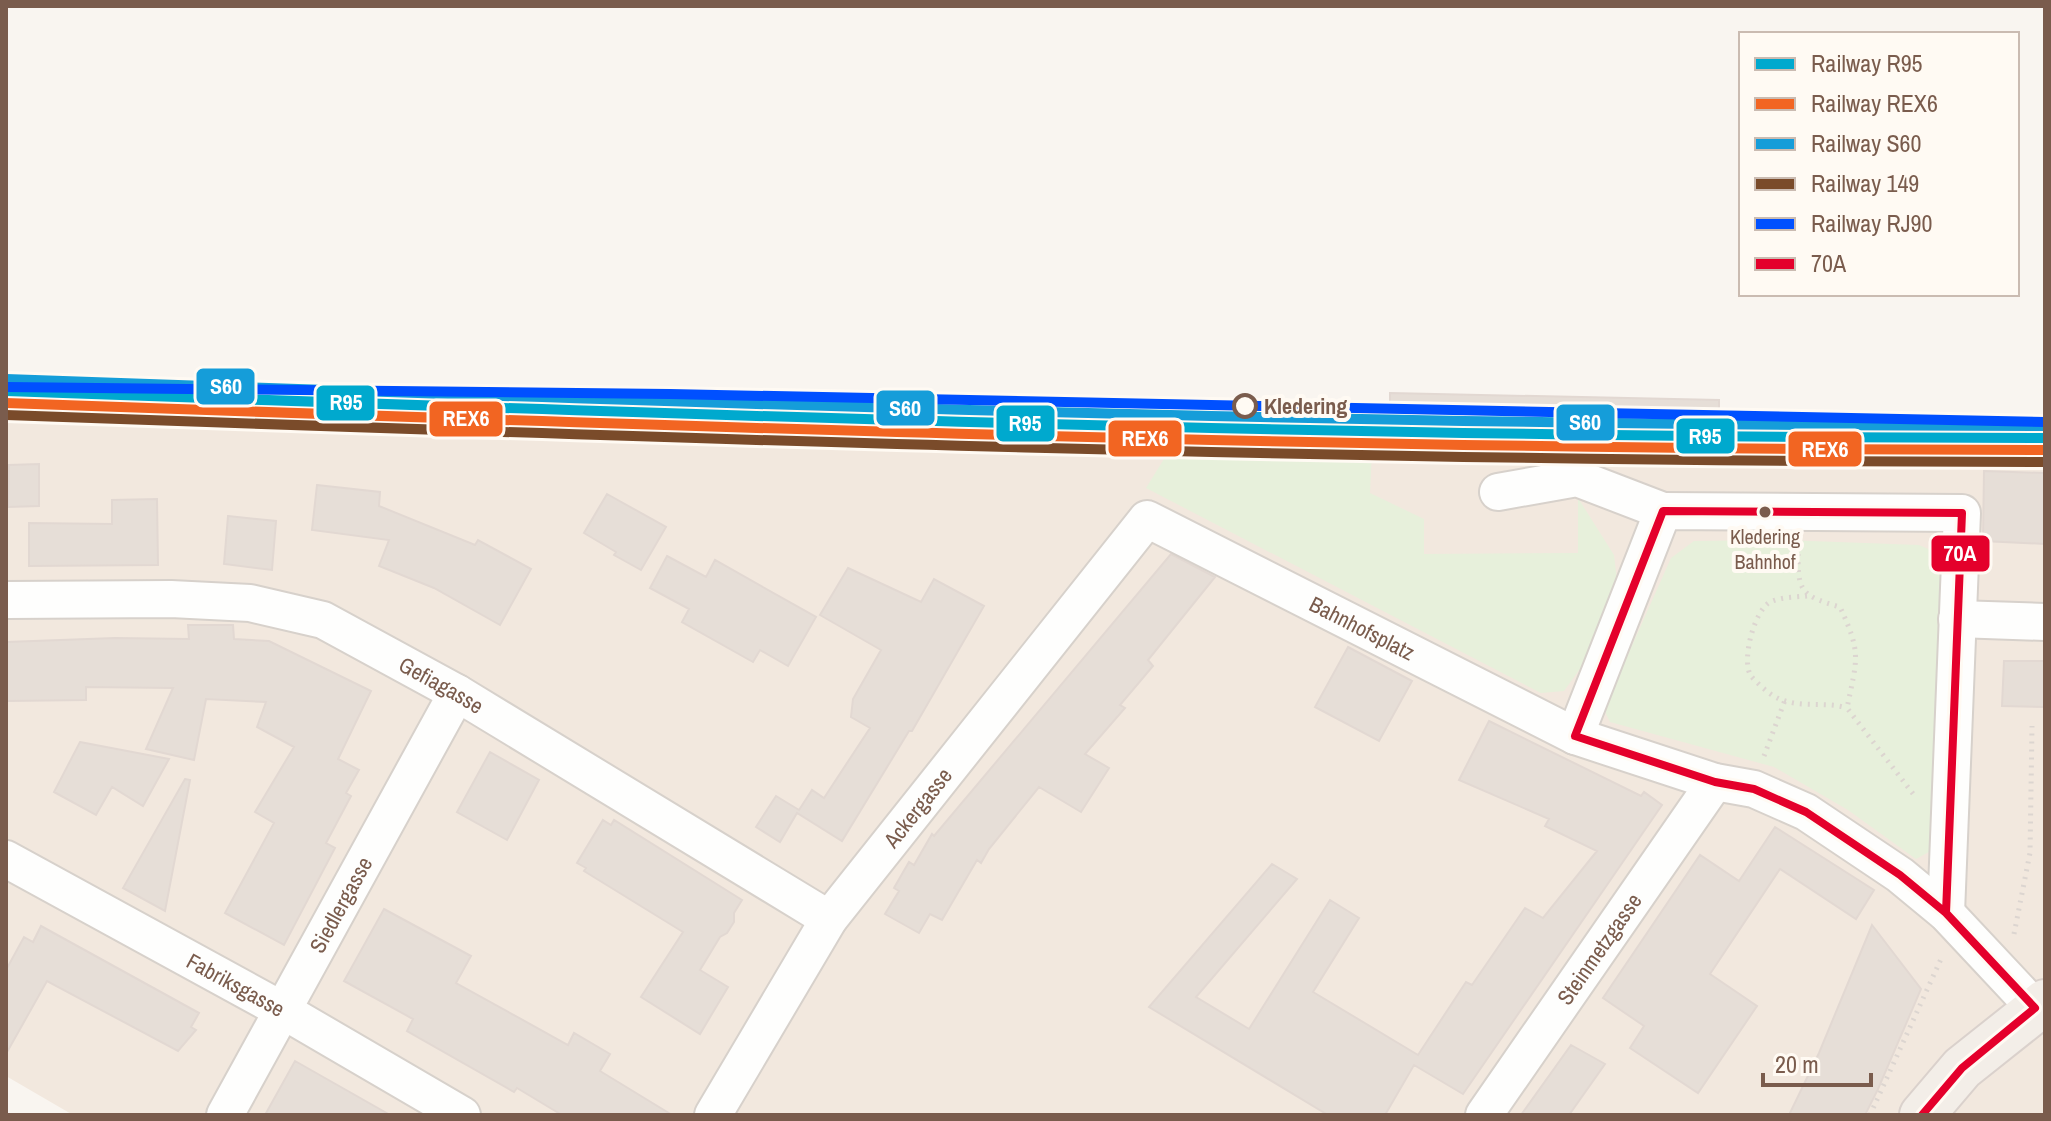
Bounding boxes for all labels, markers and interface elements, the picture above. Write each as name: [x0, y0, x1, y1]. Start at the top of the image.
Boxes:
legend: [1739, 32, 2019, 296]
text: Railway R95: [1811, 47, 1923, 79]
text: Railway REX6: [1811, 87, 1938, 119]
text: Railway S60: [1811, 127, 1921, 159]
text: Railway 149: [1811, 167, 1919, 199]
text: Railway RJ90: [1811, 207, 1932, 239]
text: 70A: [1811, 247, 1847, 279]
line badge: S60: [195, 367, 256, 406]
text: S60: [210, 371, 242, 401]
line badge: R95: [315, 384, 376, 422]
text: R95: [329, 387, 363, 417]
line badge: S60: [875, 389, 936, 427]
place label: Kledering: [1264, 391, 1347, 421]
text: S60: [889, 393, 921, 423]
marker: Kledering: [1233, 394, 1257, 418]
line badge: REX6: [428, 400, 504, 438]
text: REX6: [442, 403, 490, 433]
line badge: S60: [1555, 403, 1616, 442]
line badge: R95: [995, 404, 1056, 443]
text: S60: [1569, 407, 1601, 437]
text: R95: [1008, 408, 1042, 438]
line badge: R95: [1675, 417, 1736, 455]
line badge: REX6: [1107, 419, 1183, 458]
text: R95: [1688, 421, 1722, 451]
text: REX6: [1121, 423, 1169, 453]
line badge: REX6: [1787, 430, 1863, 468]
text: REX6: [1801, 434, 1849, 464]
marker: Kledering Bahnhof: [1757, 504, 1773, 520]
place label: Kledering Bahnhof: [1730, 523, 1800, 575]
line badge: 70A: [1930, 534, 1991, 573]
text: 70A: [1943, 538, 1977, 568]
street label: Bahnhofsplatz: [1304, 589, 1420, 667]
street label: Gefiagasse: [394, 649, 489, 721]
street label: Ackergasse: [876, 761, 959, 855]
street label: Siedlergasse: [302, 851, 379, 958]
street label: Steinmetzgasse: [1550, 887, 1648, 1011]
street label: Fabriksgasse: [181, 946, 290, 1024]
scale bar: [1763, 1037, 1871, 1087]
text: 20 m: [1775, 1048, 1819, 1080]

